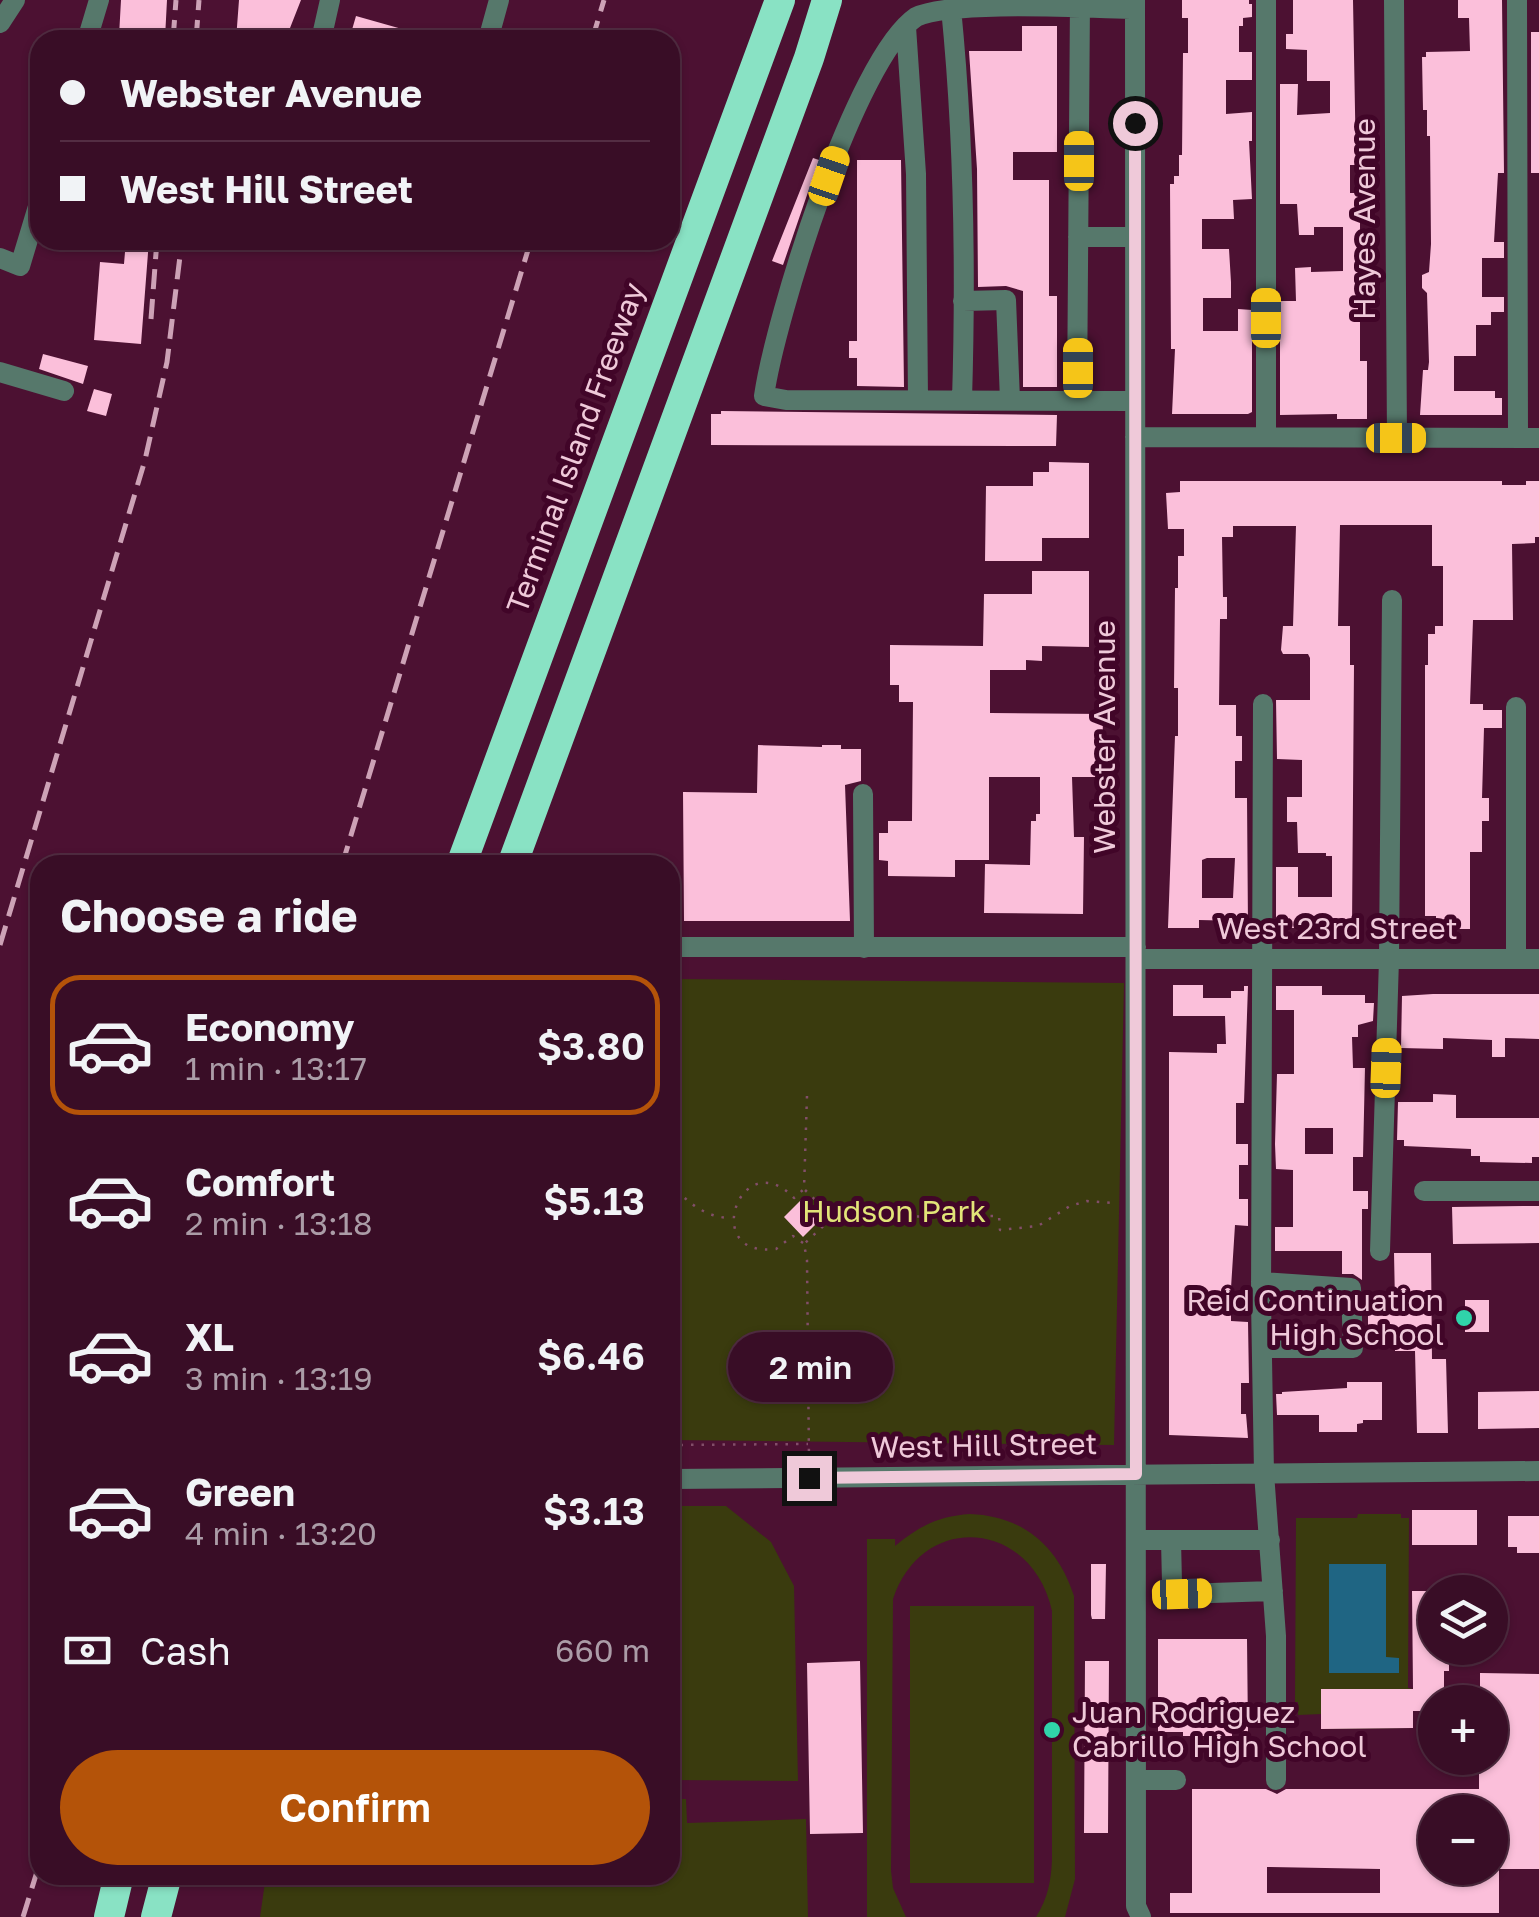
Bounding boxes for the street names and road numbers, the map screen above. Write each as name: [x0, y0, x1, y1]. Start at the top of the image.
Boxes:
street label: Hayes Avenue: [1346, 118, 1382, 320]
street label: Terminal Island Freeway: [498, 277, 652, 618]
street label: Webster Avenue: [1086, 620, 1122, 854]
street label: West 23rd Street: [1216, 910, 1458, 946]
street label: West Hill Street: [870, 1425, 1098, 1465]

